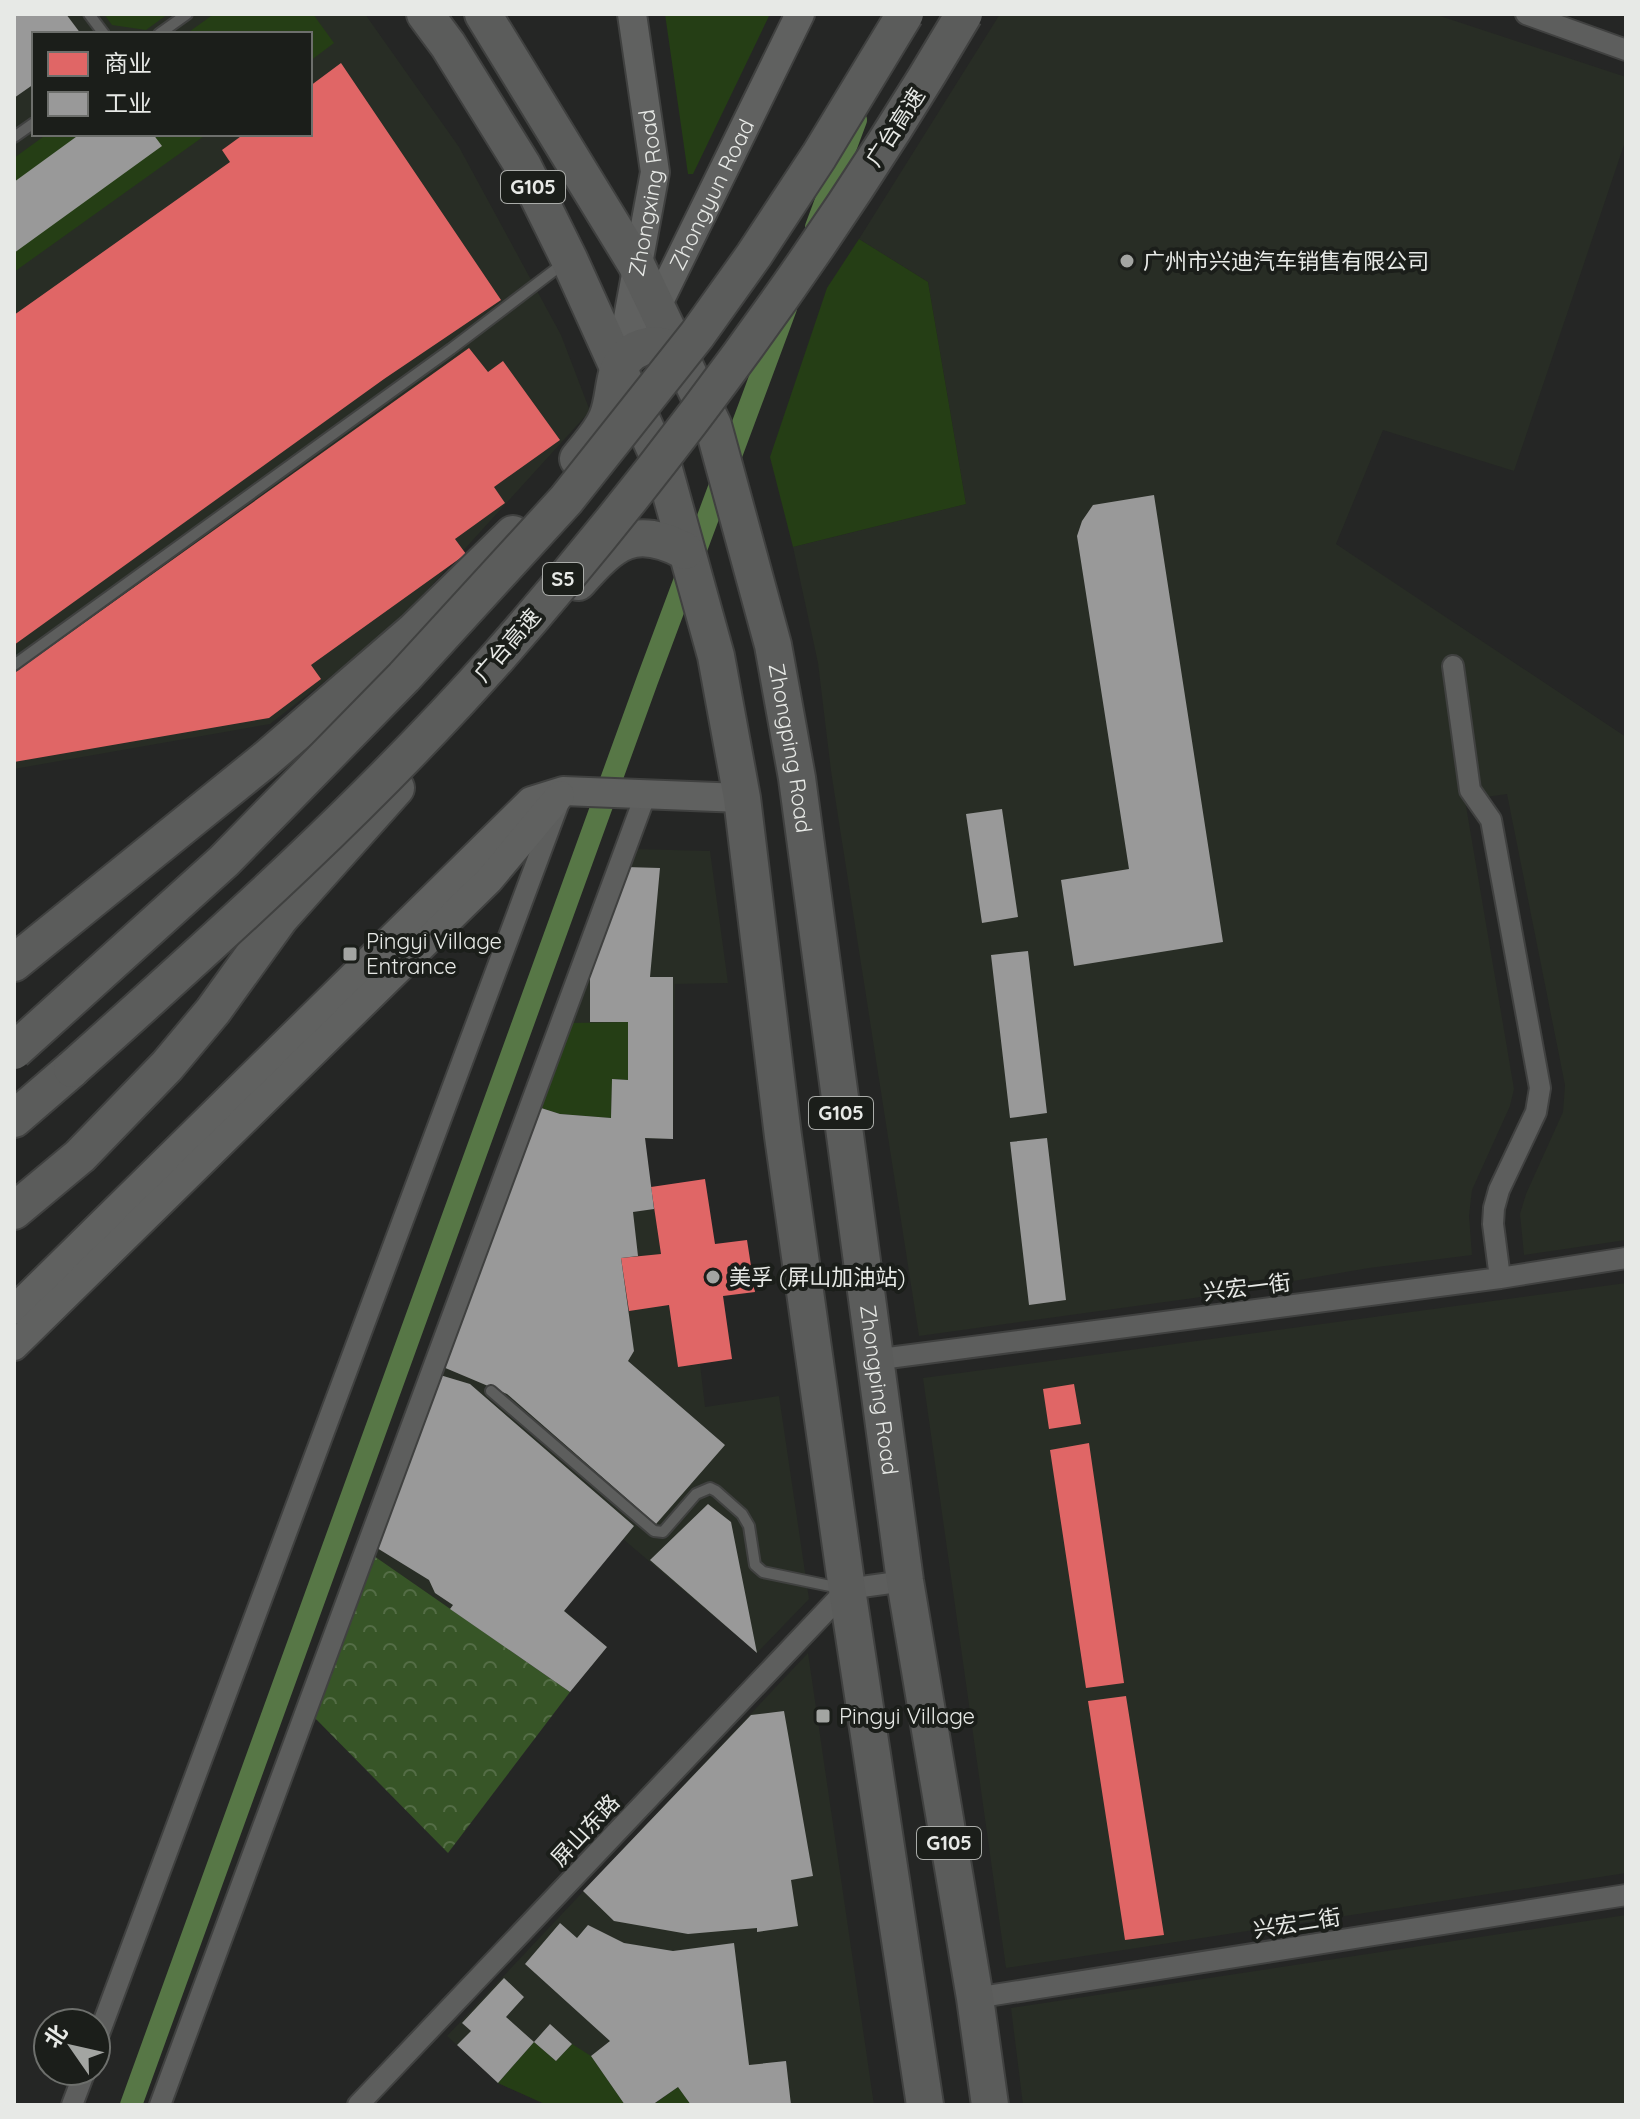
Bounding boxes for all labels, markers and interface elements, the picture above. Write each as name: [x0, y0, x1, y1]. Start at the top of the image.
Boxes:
legend: [32, 32, 312, 136]
text: 商业: [104, 48, 152, 78]
street label: 广台高速: [859, 82, 931, 172]
text: 工业: [104, 88, 152, 118]
street label: Zhongxing Road: [622, 108, 669, 279]
street label: Zhongyun Road: [663, 114, 760, 275]
road number: G105: [501, 171, 565, 203]
place label: 广州市兴迪汽车销售有限公司: [1143, 247, 1429, 275]
marker: 广州市兴迪汽车销售有限公司: [1118, 252, 1136, 270]
road number: S5: [543, 563, 583, 595]
street label: 广台高速: [468, 603, 546, 687]
street label: Zhongping Road: [763, 661, 818, 834]
place label: Pingyi Village Entrance: [366, 927, 502, 980]
marker: Pingyi Village Entrance: [341, 945, 359, 963]
road number: G105: [809, 1097, 873, 1129]
place label: 美孚 (屏山加油站): [729, 1263, 905, 1291]
marker: 美孚 (屏山加油站): [704, 1268, 722, 1286]
street label: 兴宏一街: [1202, 1268, 1292, 1306]
street label: Zhongping Road: [854, 1303, 905, 1477]
place label: Pingyi Village: [839, 1702, 975, 1730]
marker: Pingyi Village: [814, 1707, 832, 1725]
street label: 屏山东路: [545, 1788, 625, 1872]
road number: G105: [917, 1827, 981, 1859]
street label: 兴宏二街: [1251, 1902, 1343, 1944]
north arrow: [32, 2007, 112, 2087]
text: 北: [38, 2019, 73, 2053]

